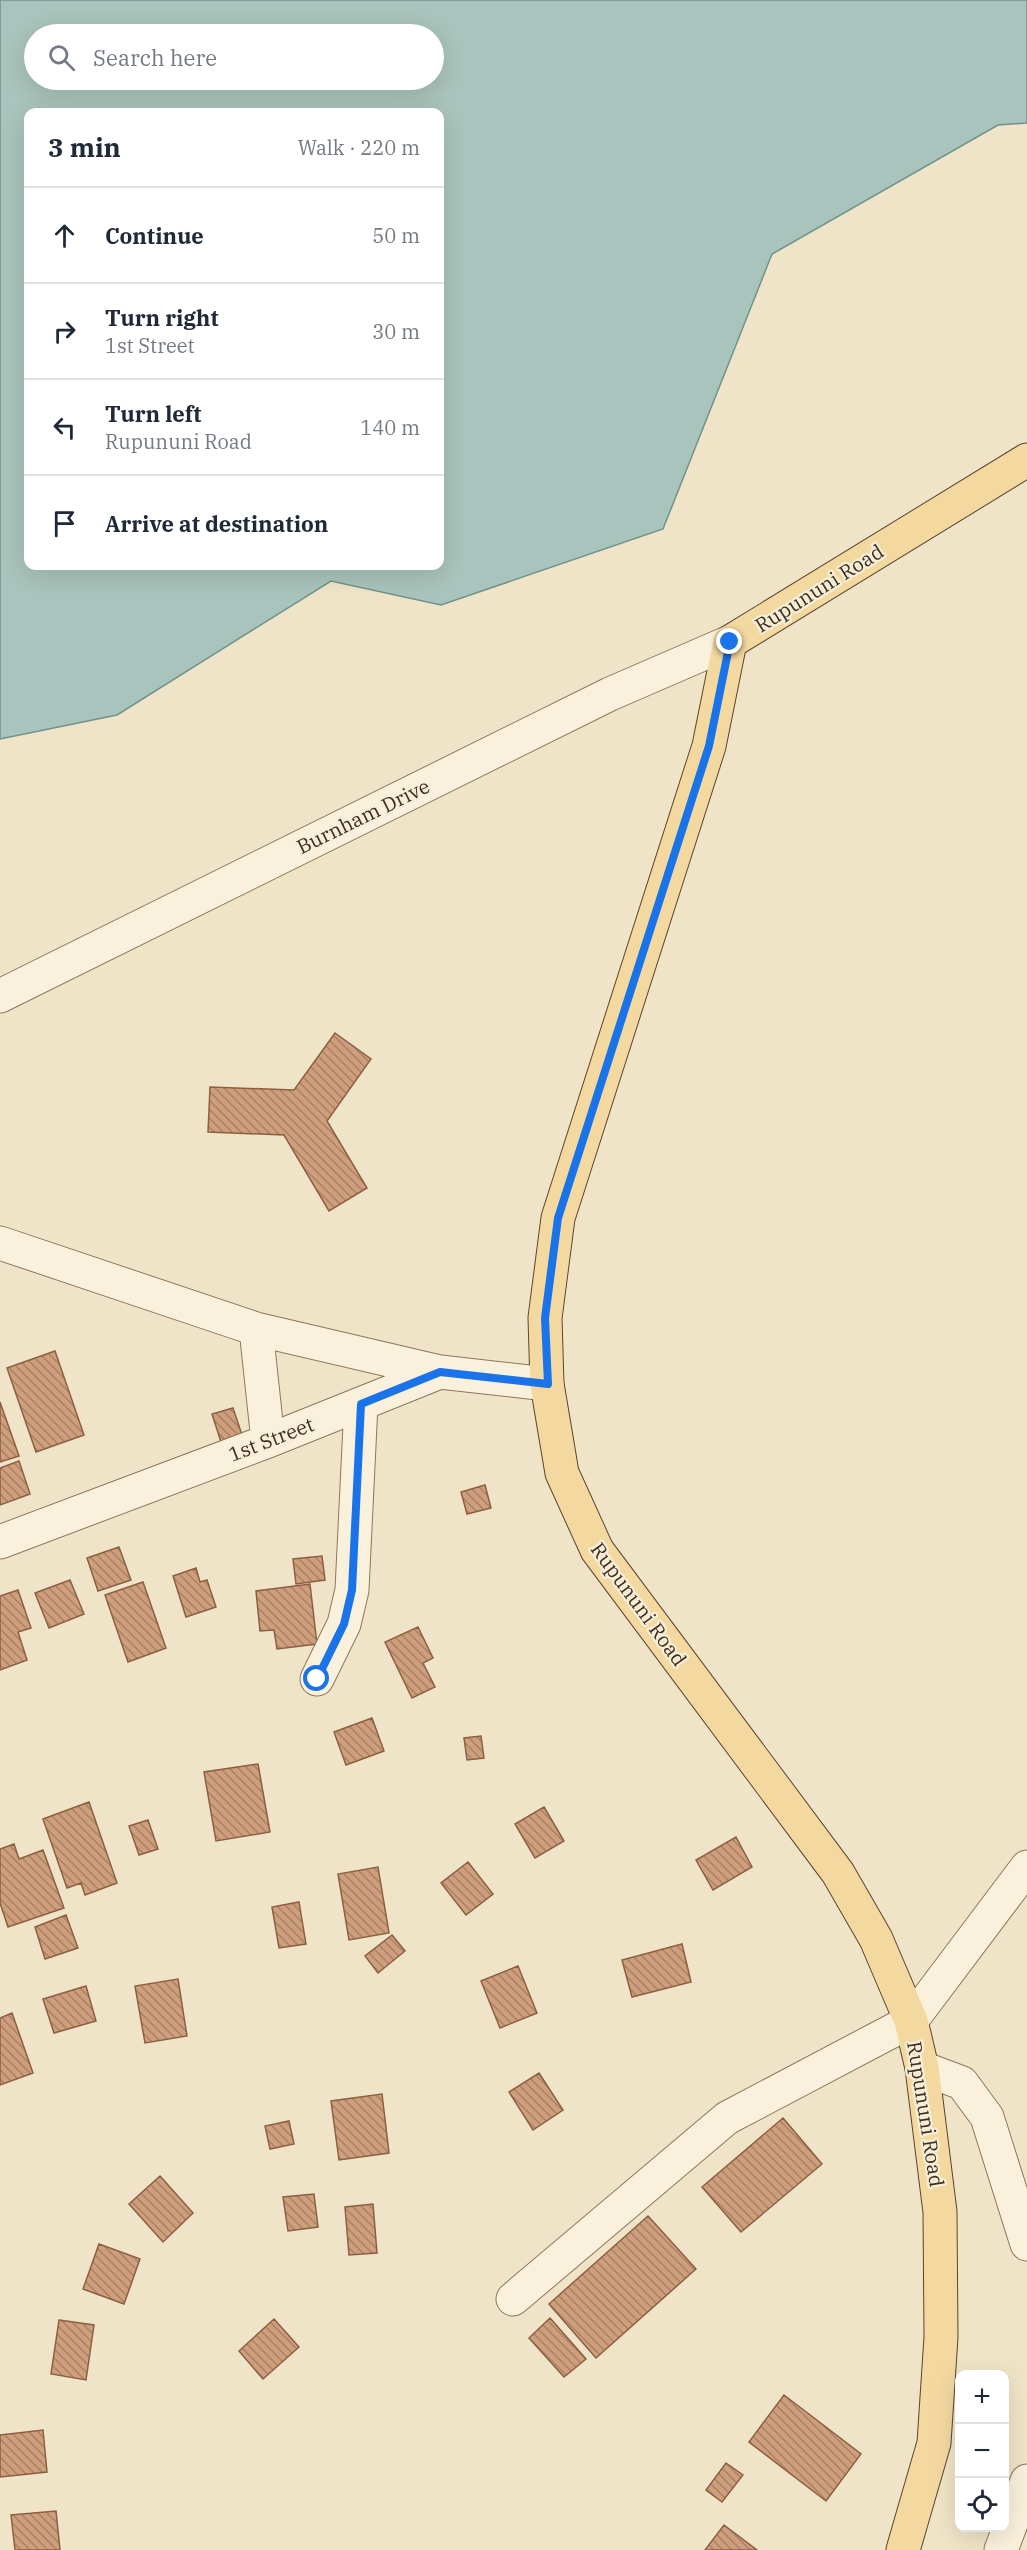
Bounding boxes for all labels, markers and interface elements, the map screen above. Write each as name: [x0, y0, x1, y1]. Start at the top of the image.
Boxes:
search box: [24, 24, 444, 90]
icon: search: [45, 41, 78, 74]
text: Search here: [93, 43, 217, 72]
text: 3 min: [48, 130, 121, 164]
text: Walk · 220 m: [298, 134, 420, 161]
icon: ahead: [48, 219, 81, 252]
text: Continue: [105, 221, 204, 250]
text: 50 m: [372, 222, 420, 249]
text: Turn right: [105, 303, 219, 332]
icon: right: [48, 315, 81, 348]
text: 30 m: [372, 318, 420, 345]
text: 1st Street: [105, 332, 195, 359]
text: Turn left: [105, 399, 201, 428]
icon: left: [48, 411, 81, 444]
text: 140 m: [360, 414, 420, 441]
text: Rupununi Road: [105, 428, 252, 455]
icon: arrive: [48, 507, 81, 540]
text: Arrive at destination: [105, 509, 328, 538]
street label: Rupununi Road: [750, 538, 888, 638]
route end: [716, 628, 742, 654]
street label: Burnham Drive: [292, 772, 434, 860]
street label: 1st Street: [224, 1410, 318, 1468]
street label: Rupununi Road: [585, 1537, 693, 1671]
route start: [303, 1665, 329, 1691]
street label: Rupununi Road: [901, 2039, 951, 2189]
map controls: [955, 2370, 1009, 2532]
button: +: [955, 2370, 1009, 2424]
button: −: [955, 2424, 1009, 2478]
button: locate: [955, 2478, 1009, 2532]

